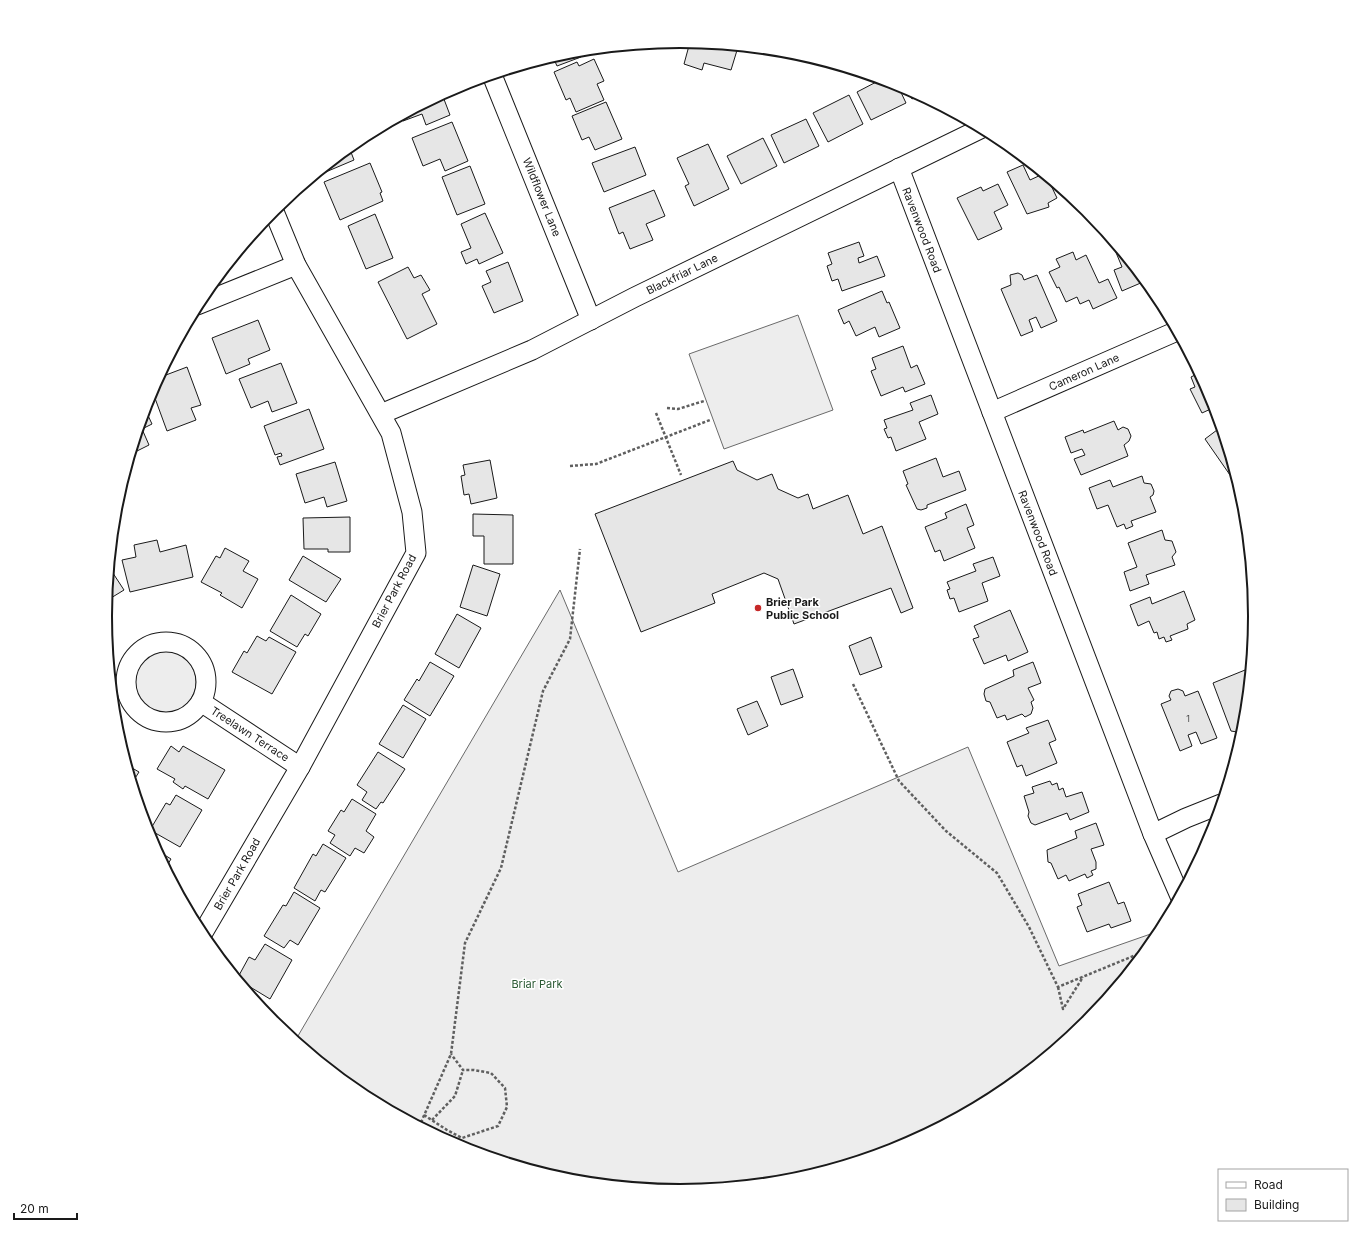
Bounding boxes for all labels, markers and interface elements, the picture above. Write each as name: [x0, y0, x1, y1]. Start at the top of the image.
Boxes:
street label: Wildflower Lane: [520, 156, 564, 238]
street label: Ravenwood Road: [899, 185, 945, 275]
street label: Blackfriar Lane: [644, 251, 720, 297]
street label: Cameron Lane: [1047, 350, 1121, 394]
street label: Ravenwood Road: [1015, 488, 1061, 578]
street label: Brier Park Road: [369, 552, 419, 630]
place label: Brier Park Public School: [766, 595, 839, 622]
marker: Brier Park Public School: [753, 603, 763, 613]
street label: Treelawn Terrace: [208, 703, 292, 765]
house number: 1: [1186, 713, 1190, 724]
street label: Brier Park Road: [211, 835, 263, 913]
park label: Briar Park: [511, 977, 563, 991]
legend: [1218, 1169, 1348, 1221]
text: Road: [1254, 1177, 1283, 1192]
scale bar: [14, 1195, 77, 1221]
text: Building: [1254, 1197, 1299, 1212]
text: 20 m: [20, 1201, 49, 1216]

